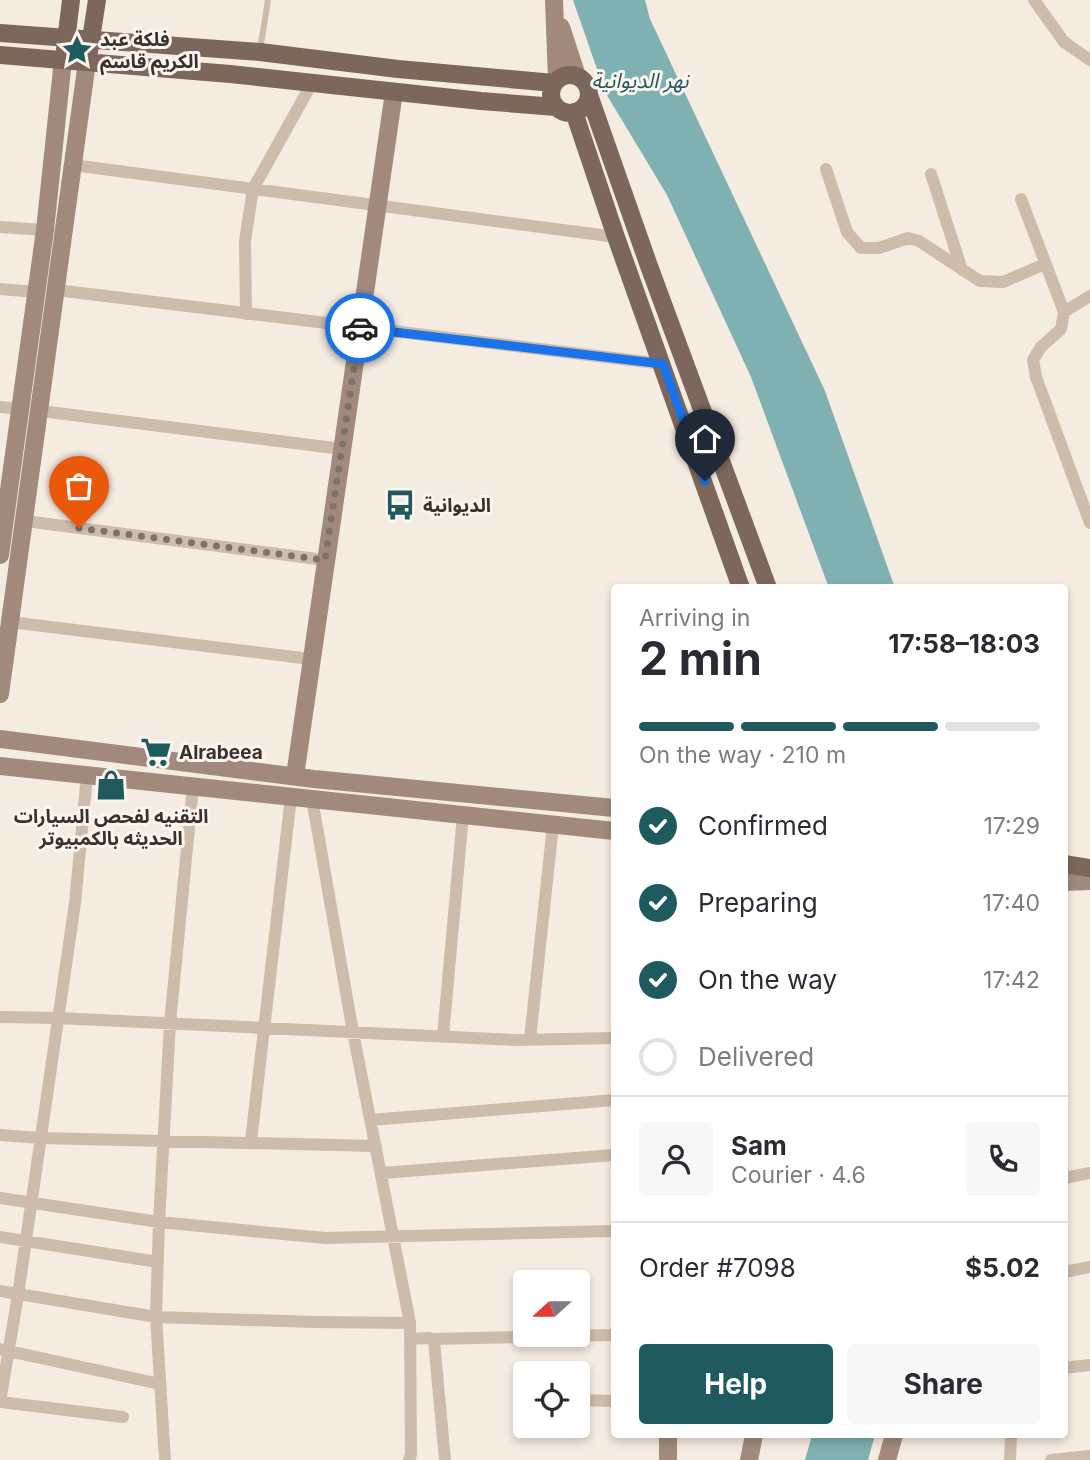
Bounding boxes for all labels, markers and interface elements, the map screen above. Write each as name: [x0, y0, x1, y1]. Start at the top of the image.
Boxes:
place label: فلكة عبد الكريم قاسم: [100, 28, 199, 76]
place icon: فلكة عبد الكريم قاسم: [60, 33, 94, 67]
water label: نهر الديوانية: [591, 68, 690, 93]
courier: [325, 293, 395, 363]
icon: car: [341, 309, 379, 347]
pin: [675, 409, 735, 481]
icon: home: [686, 420, 724, 458]
pin: [49, 456, 109, 528]
icon: bag: [60, 467, 98, 505]
bus stop icon: الديوانية: [383, 488, 417, 522]
place label: الديوانية: [423, 494, 491, 517]
text: Arriving in: [639, 604, 750, 632]
text: 17:58–18:03: [888, 628, 1040, 659]
text: 2 min: [639, 630, 762, 686]
supermarket icon: Alrabeea: [139, 735, 173, 769]
place label: Alrabeea: [179, 741, 263, 764]
text: On the way · 210 m: [639, 741, 846, 769]
shop icon: التقنيه لفحص السيارات الحديثه بالكمبيوتر: [94, 768, 128, 802]
place label: التقنيه لفحص السيارات الحديثه بالكمبيوتر: [14, 805, 208, 850]
icon: check: [639, 807, 677, 845]
text: Confirmed: [698, 810, 828, 841]
text: 17:29: [983, 812, 1040, 840]
icon: check: [639, 884, 677, 922]
text: Preparing: [698, 887, 818, 918]
text: 17:40: [982, 889, 1040, 917]
icon: check: [639, 961, 677, 999]
text: On the way: [698, 964, 837, 995]
text: 17:42: [983, 966, 1040, 994]
text: Delivered: [698, 1041, 814, 1072]
button: person: [639, 1122, 713, 1196]
button: phone: [966, 1122, 1040, 1196]
text: Sam: [731, 1130, 787, 1161]
text: Courier · 4.6: [731, 1161, 866, 1189]
text: Order #7098: [639, 1252, 796, 1283]
text: $5.02: [965, 1252, 1040, 1283]
north arrow: [513, 1270, 590, 1348]
map controls: [513, 1270, 590, 1438]
button: Help: [639, 1344, 833, 1424]
button: Share: [847, 1344, 1040, 1424]
button: locate: [513, 1361, 590, 1438]

